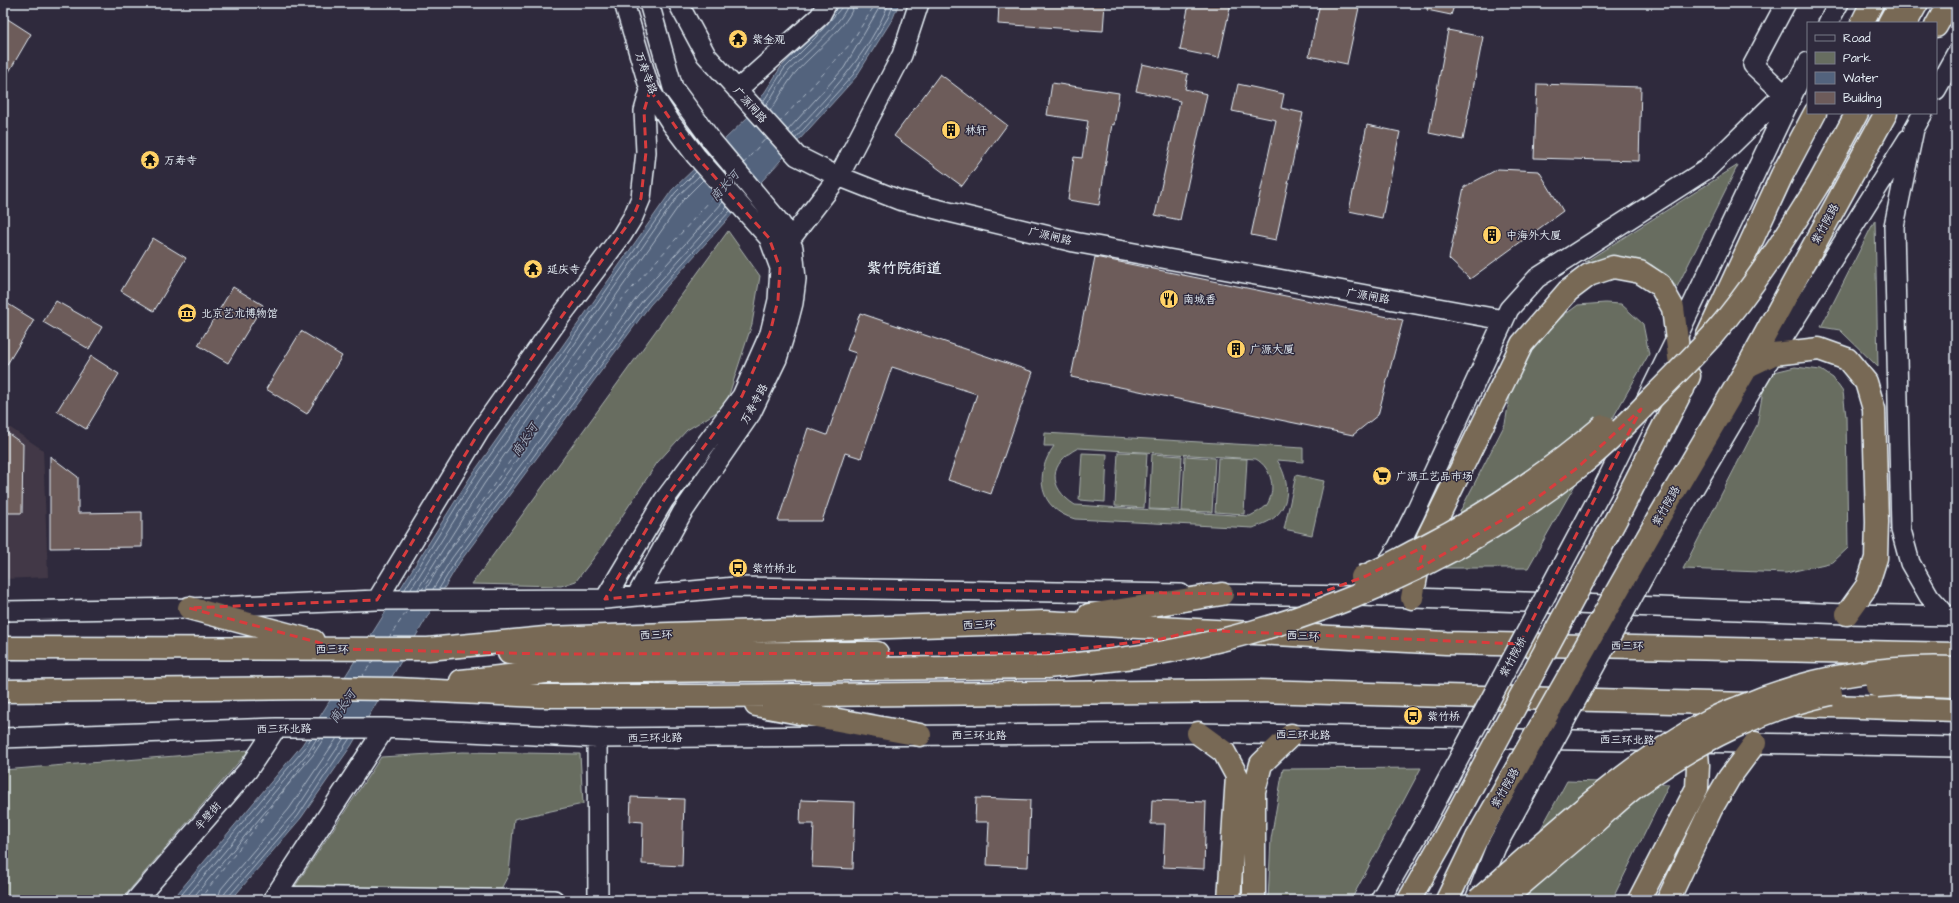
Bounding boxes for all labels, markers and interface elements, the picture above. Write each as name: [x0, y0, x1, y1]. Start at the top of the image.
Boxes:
legend: [1807, 22, 1937, 114]
temple icon: 紫金观: [727, 28, 749, 50]
text: Road: [1843, 30, 1871, 47]
place label: 紫金观: [752, 32, 785, 47]
street label: 万寿寺路: [631, 50, 661, 96]
text: Park: [1843, 50, 1871, 67]
text: Water: [1843, 70, 1879, 87]
street label: 广源闸路: [730, 84, 770, 126]
text: Building: [1843, 90, 1881, 108]
building icon: 林轩: [940, 119, 962, 141]
place label: 林轩: [965, 123, 987, 138]
temple icon: 万寿寺: [139, 149, 161, 171]
place label: 万寿寺: [164, 153, 197, 168]
water label: 南长河: [707, 165, 745, 205]
street label: 紫竹院路: [1808, 201, 1842, 247]
street label: 广源闸路: [1027, 224, 1073, 248]
building icon: 中海外大厦: [1481, 224, 1503, 246]
place label: 中海外大厦: [1506, 228, 1561, 243]
temple icon: 延庆寺: [522, 258, 544, 280]
district label: 紫竹院街道: [866, 258, 942, 279]
place label: 延庆寺: [547, 262, 580, 277]
street label: 广源闸路: [1345, 285, 1391, 307]
restaurant icon: 南城香: [1158, 288, 1180, 310]
place label: 南城香: [1183, 292, 1216, 307]
museum icon: 北京艺术博物馆: [176, 302, 198, 324]
place label: 北京艺术博物馆: [201, 306, 278, 321]
building icon: 广源大厦: [1225, 338, 1247, 360]
place label: 广源大厦: [1250, 342, 1294, 357]
street label: 万寿寺路: [737, 381, 771, 427]
water label: 南长河: [508, 419, 543, 460]
supermarket icon: 广源工艺品市场: [1371, 465, 1393, 487]
place label: 广源工艺品市场: [1396, 469, 1473, 484]
street label: 紫竹院路: [1649, 483, 1683, 529]
bus stop icon: 紫竹桥北: [727, 557, 749, 579]
place label: 紫竹桥北: [752, 561, 796, 576]
street label: 西三环: [962, 617, 996, 633]
street label: 西三环: [639, 627, 673, 643]
street label: 西三环: [1286, 628, 1320, 644]
street label: 紫竹院桥: [1496, 634, 1530, 680]
street label: 西三环: [1610, 638, 1644, 654]
street label: 西三环: [316, 642, 349, 657]
water label: 南长河: [326, 686, 361, 727]
bus stop icon: 紫竹桥: [1402, 705, 1424, 727]
place label: 紫竹桥: [1427, 709, 1460, 724]
street label: 西三环北路: [256, 721, 312, 737]
street label: 西三环北路: [1275, 727, 1331, 743]
street label: 西三环北路: [952, 728, 1007, 743]
street label: 西三环北路: [627, 730, 683, 746]
street label: 西三环北路: [1599, 732, 1655, 748]
street label: 紫竹院路: [1488, 765, 1522, 811]
street label: 半壁街: [192, 798, 225, 833]

